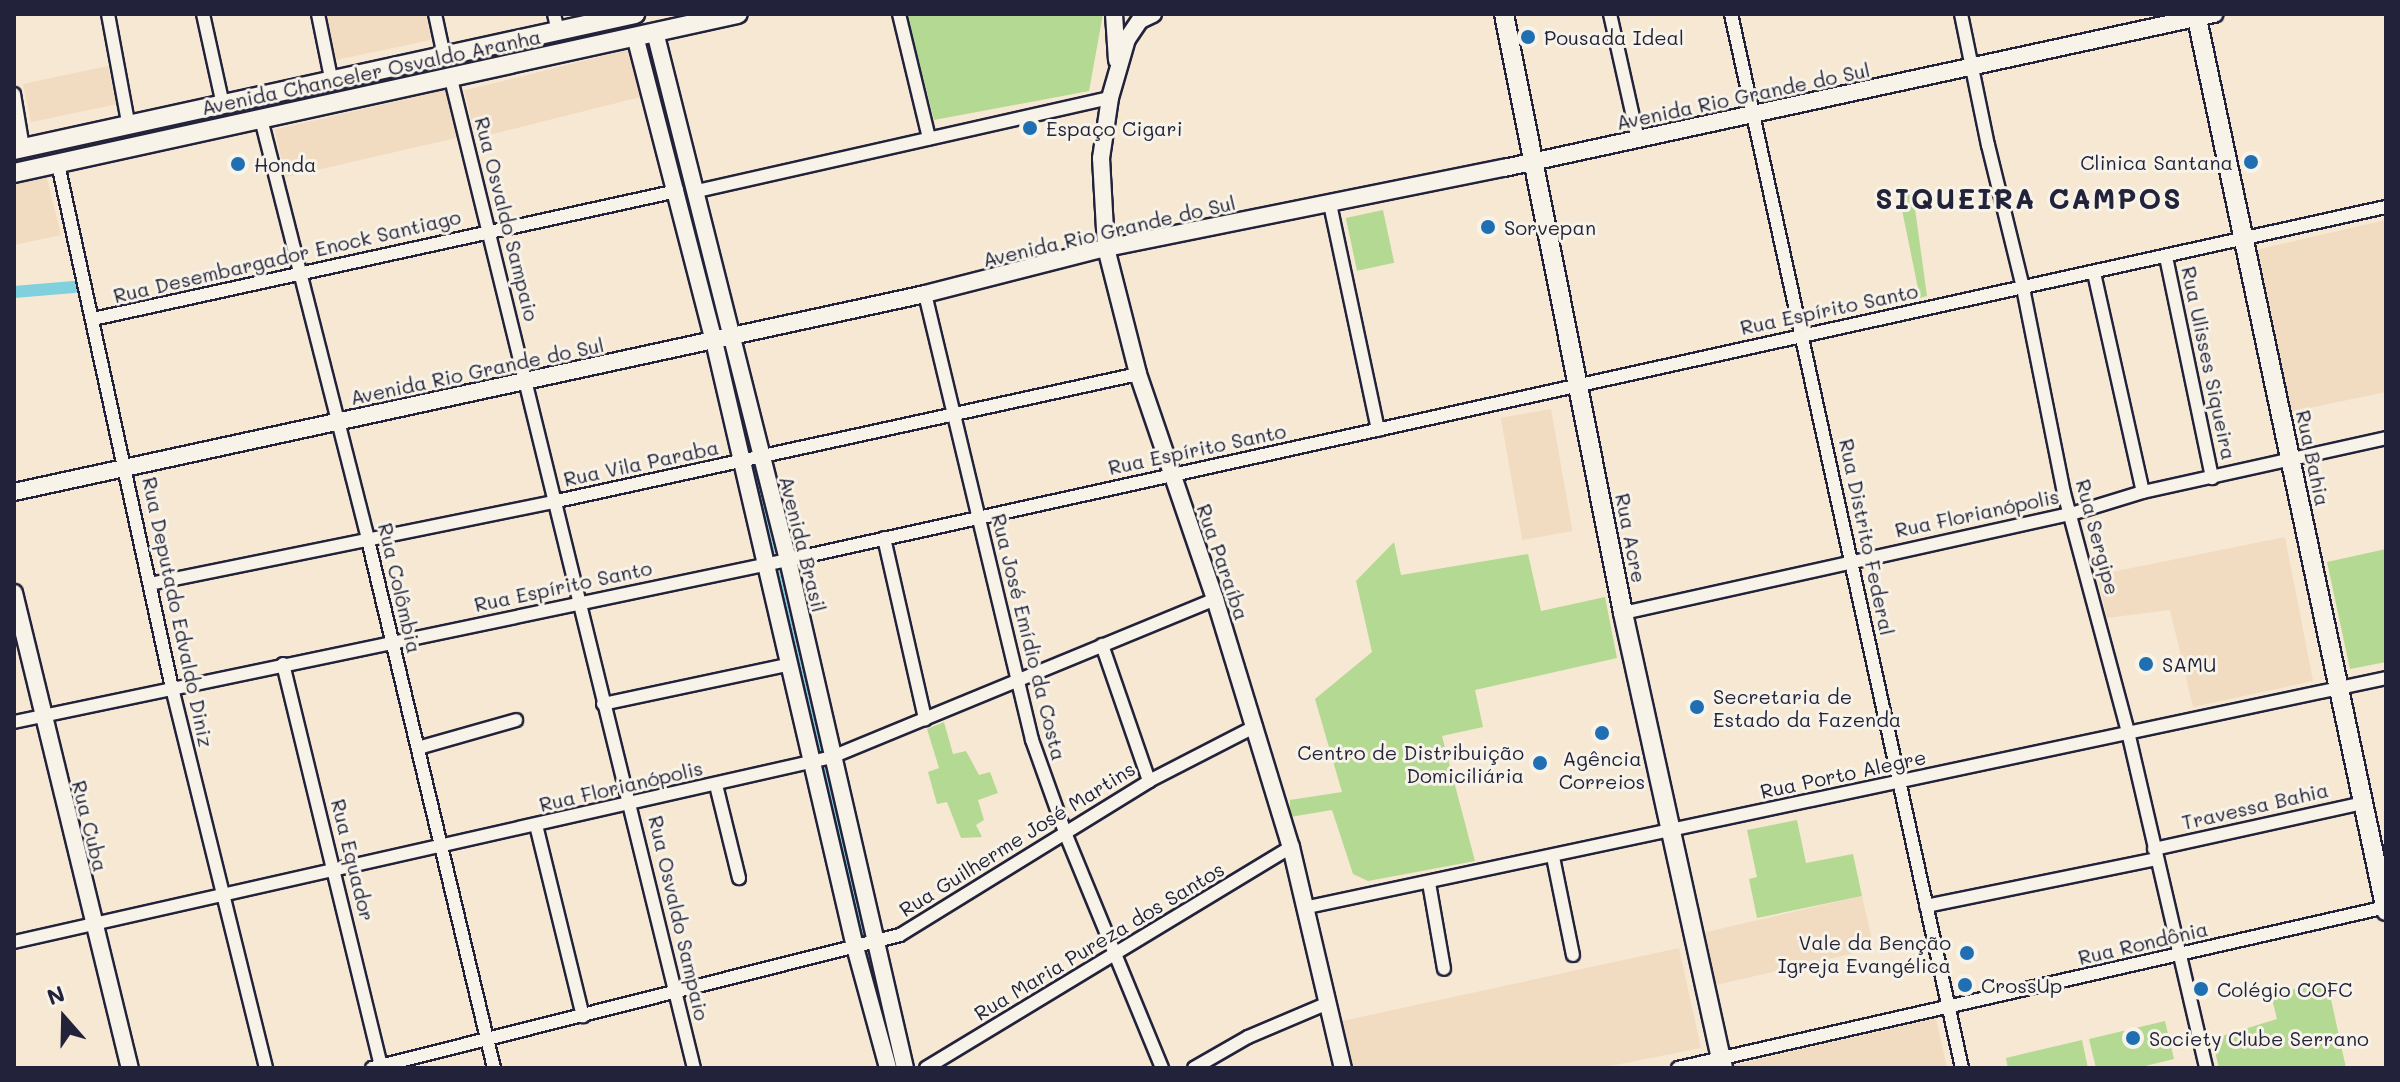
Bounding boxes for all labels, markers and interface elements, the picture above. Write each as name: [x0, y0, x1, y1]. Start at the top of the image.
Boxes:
street label: Avenida Chanceler Osvaldo Aranha: [199, 24, 543, 120]
place label: Pousada Ideal: [1544, 25, 1684, 49]
marker: Pousada Ideal: [1519, 28, 1537, 46]
street label: Avenida Rio Grande do Sul: [1614, 57, 1872, 135]
street label: Rua Osvaldo Sampaio: [470, 114, 544, 324]
place label: Espaço Cigari: [1046, 116, 1183, 140]
marker: Espaço Cigari: [1021, 119, 1039, 137]
place label: Clinica Santana: [2080, 150, 2233, 174]
marker: Clinica Santana: [2240, 151, 2262, 173]
place label: Honda: [254, 152, 316, 176]
marker: Honda: [229, 155, 247, 173]
district label: SIQUEIRA CAMPOS: [1875, 181, 2183, 215]
street label: Avenida Rio Grande do Sul: [980, 190, 1238, 272]
street label: Rua Desembargador Enock Santiago: [111, 204, 463, 308]
place label: Sorvepan: [1504, 215, 1596, 239]
marker: Sorvepan: [1479, 218, 1497, 236]
street label: Rua Ulisses Siqueira: [2177, 264, 2241, 462]
street label: Rua Espírito Santo: [1738, 278, 1920, 340]
street label: Avenida Rio Grande do Sul: [348, 332, 606, 410]
street label: Rua Bahia: [2291, 408, 2335, 508]
street label: Rua Espírito Santo: [1106, 418, 1288, 480]
street label: Rua Vila Paraba: [561, 435, 721, 491]
street label: Rua Distrito Federal: [1834, 437, 1900, 637]
street label: Avenida Brasil: [775, 474, 831, 614]
street label: Rua Deputado Edvaldo Diniz: [138, 475, 218, 749]
street label: Rua Sergipe: [2071, 477, 2125, 597]
street label: Rua Florianópolis: [1893, 484, 2061, 542]
street label: Rua Acre: [1611, 491, 1651, 585]
street label: Rua Paraíba: [1192, 501, 1254, 623]
street label: Rua José Emídio da Costa: [987, 511, 1071, 763]
street label: Rua Colômbia: [373, 521, 427, 655]
street label: Rua Espírito Santo: [472, 555, 654, 617]
place label: SAMU: [2162, 652, 2216, 676]
marker: SAMU: [2137, 655, 2155, 673]
place label: Secretaria de Estado da Fazenda: [1713, 684, 1901, 731]
marker: Secretaria de Estado da Fazenda: [1688, 698, 1706, 716]
marker: Agência Correios: [1593, 724, 1611, 742]
place label: Centro de Distribuição Domiciliária: [1297, 740, 1524, 787]
street label: Rua Porto Alegre: [1758, 745, 1928, 803]
place label: Agência Correios: [1559, 746, 1645, 793]
marker: Centro de Distribuição Domiciliária: [1531, 754, 1549, 772]
street label: Rua Florianópolis: [537, 755, 705, 817]
street label: Rua Guilherme José Martins: [895, 756, 1139, 922]
street label: Travessa Bahia: [2179, 777, 2331, 835]
street label: Rua Cuba: [67, 778, 113, 874]
street label: Rua Equador: [326, 797, 380, 923]
street label: Rua Osvaldo Sampaio: [644, 813, 714, 1023]
street label: Rua Maria Pureza dos Santos: [970, 857, 1228, 1025]
street label: Rua Rondônia: [2076, 916, 2210, 970]
place label: Vale da Benção Igreja Evangélica: [1778, 930, 1951, 977]
marker: Vale da Benção Igreja Evangélica: [1958, 944, 1976, 962]
place label: CrossUp: [1981, 973, 2062, 997]
marker: CrossUp: [1956, 976, 1974, 994]
place label: Colégio COFC: [2217, 977, 2352, 1001]
north arrow: [24, 978, 104, 1058]
text: N: [43, 978, 68, 1011]
marker: Colégio COFC: [2192, 980, 2210, 998]
place label: Society Clube Serrano: [2149, 1026, 2369, 1050]
marker: Society Clube Serrano: [2124, 1029, 2142, 1047]

